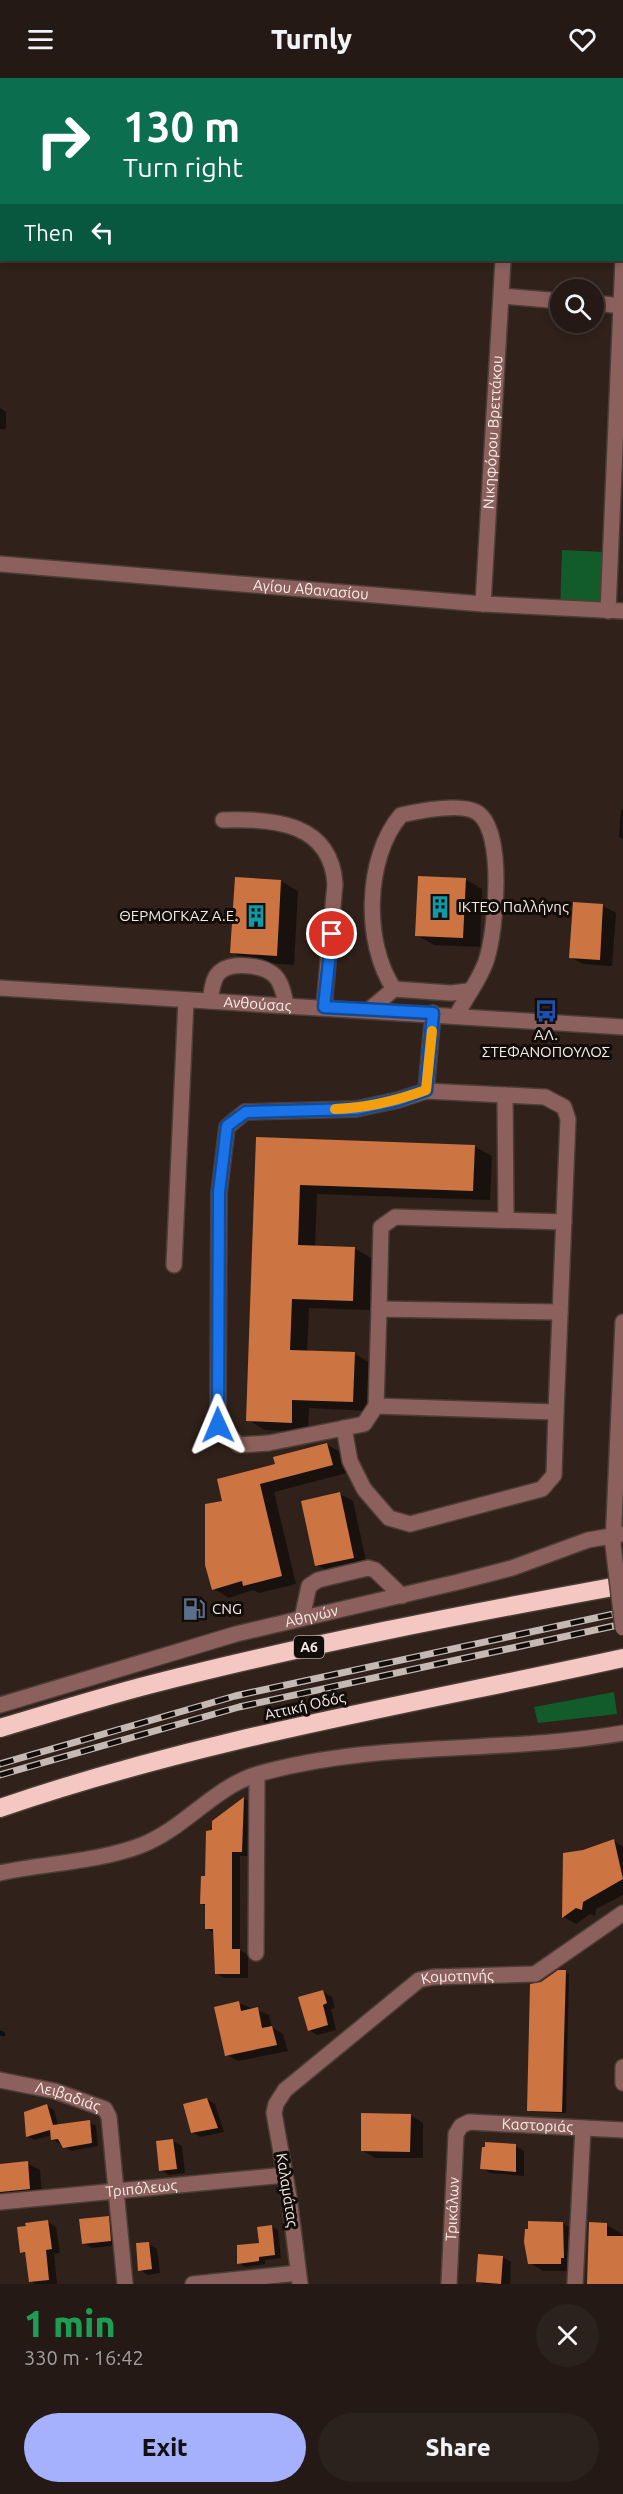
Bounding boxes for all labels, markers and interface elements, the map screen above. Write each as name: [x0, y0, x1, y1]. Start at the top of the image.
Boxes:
icon: menu: [24, 23, 57, 56]
icon: heart: [566, 23, 599, 56]
text: Turnly: [271, 24, 352, 54]
icon: right: [24, 102, 102, 180]
text: 130 m: [123, 103, 240, 150]
text: Turn right: [123, 152, 243, 182]
icon: left: [86, 216, 119, 249]
text: Then: [24, 220, 74, 245]
map controls: [550, 279, 604, 333]
button: search: [550, 279, 604, 333]
street label: Νικηφόρου Βρεττάκου: [480, 355, 505, 510]
street label: Αγίου Αθανασίου: [253, 576, 369, 602]
building icon: ΙΚΤΕΟ Παλλήνης: [427, 894, 453, 920]
place label: ΙΚΤΕΟ Παλλήνης: [458, 898, 569, 915]
building icon: ΘΕΡΜΟΓΚΑΖ Α.Ε.: [243, 903, 269, 929]
place label: ΘΕΡΜΟΓΚΑΖ Α.Ε.: [119, 907, 238, 924]
pin: [306, 908, 357, 959]
icon: arrive: [315, 917, 348, 950]
street label: Ανθούσας: [223, 993, 292, 1014]
bus stop icon: ΑΛ. ΣΤΕΦΑΝΟΠΟΥΛΟΣ: [533, 998, 559, 1024]
place label: ΑΛ. ΣΤΕΦΑΝΟΠΟΥΛΟΣ: [482, 1026, 610, 1060]
position arrow: [186, 1393, 250, 1457]
fuel station icon: CNG: [181, 1596, 207, 1622]
place label: CNG: [212, 1600, 242, 1617]
street label: Αθηνών: [283, 1601, 340, 1630]
road number: Α6: [294, 1636, 324, 1658]
street label: Αττική Οδός: [263, 1688, 347, 1723]
street label: Κομοτηνής: [419, 1966, 494, 1987]
street label: Λειβαδιάς: [34, 2078, 103, 2115]
street label: Καστοριάς: [501, 2115, 574, 2135]
street label: Καλαμάτας: [273, 2152, 302, 2228]
street label: Τριπόλεως: [105, 2176, 178, 2200]
street label: Τρικάλων: [442, 2177, 462, 2241]
text: 1 min: [24, 2303, 116, 2344]
button: close: [536, 2304, 599, 2367]
text: 330 m · 16:42: [24, 2346, 144, 2369]
button: Exit: [24, 2413, 306, 2482]
button: Share: [318, 2413, 599, 2482]

